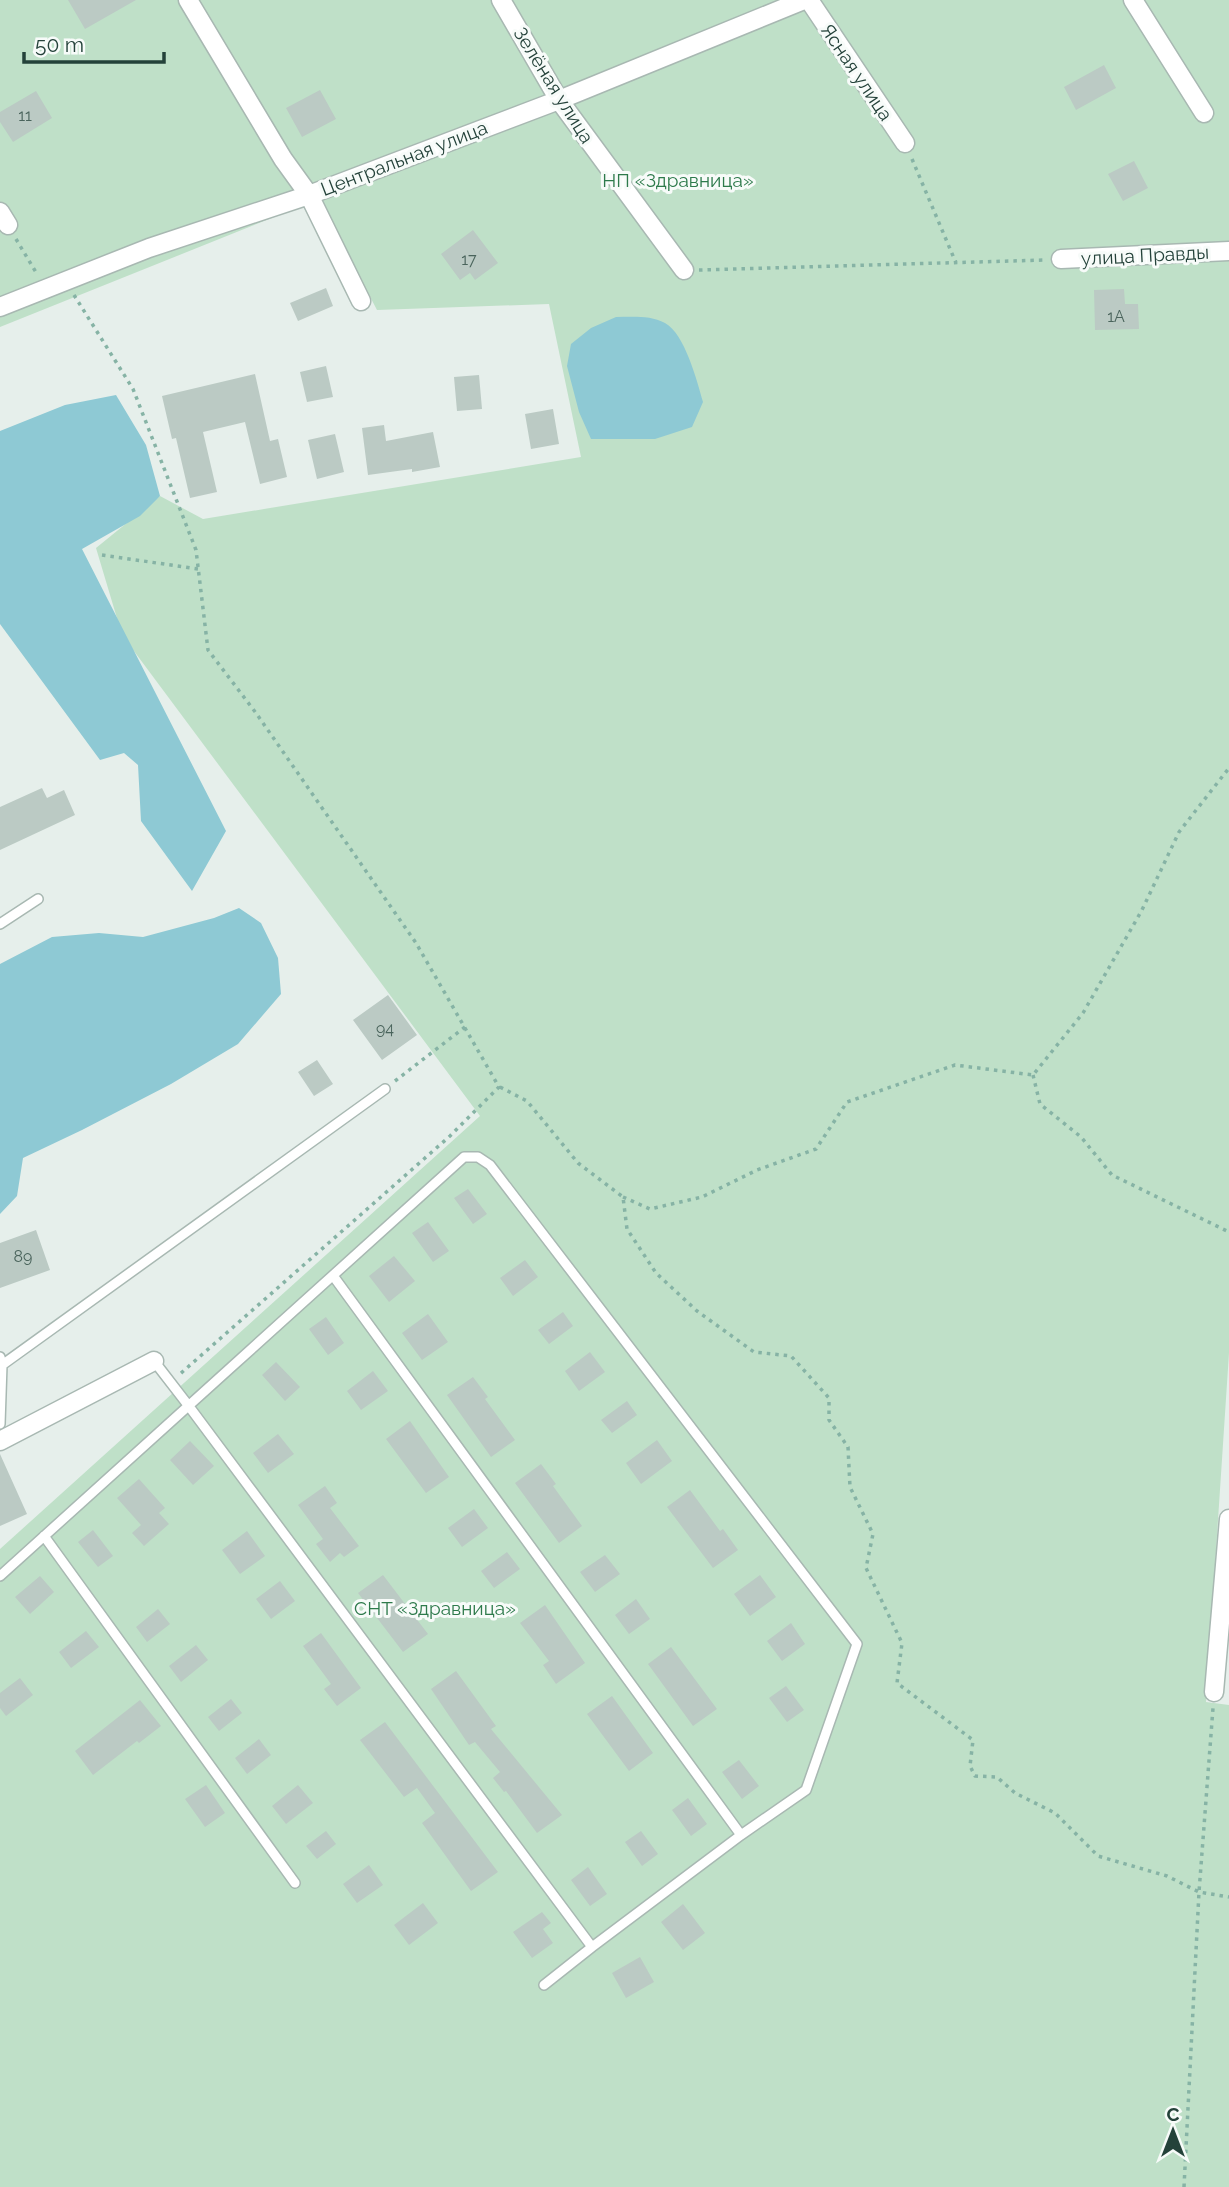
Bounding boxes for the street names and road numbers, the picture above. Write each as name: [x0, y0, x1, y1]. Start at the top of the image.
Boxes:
street label: Ясная улица: [817, 19, 897, 125]
street label: Зелёная улица: [509, 23, 599, 147]
street label: Центральная улица: [318, 116, 490, 200]
street label: улица Правды: [1080, 241, 1210, 269]

